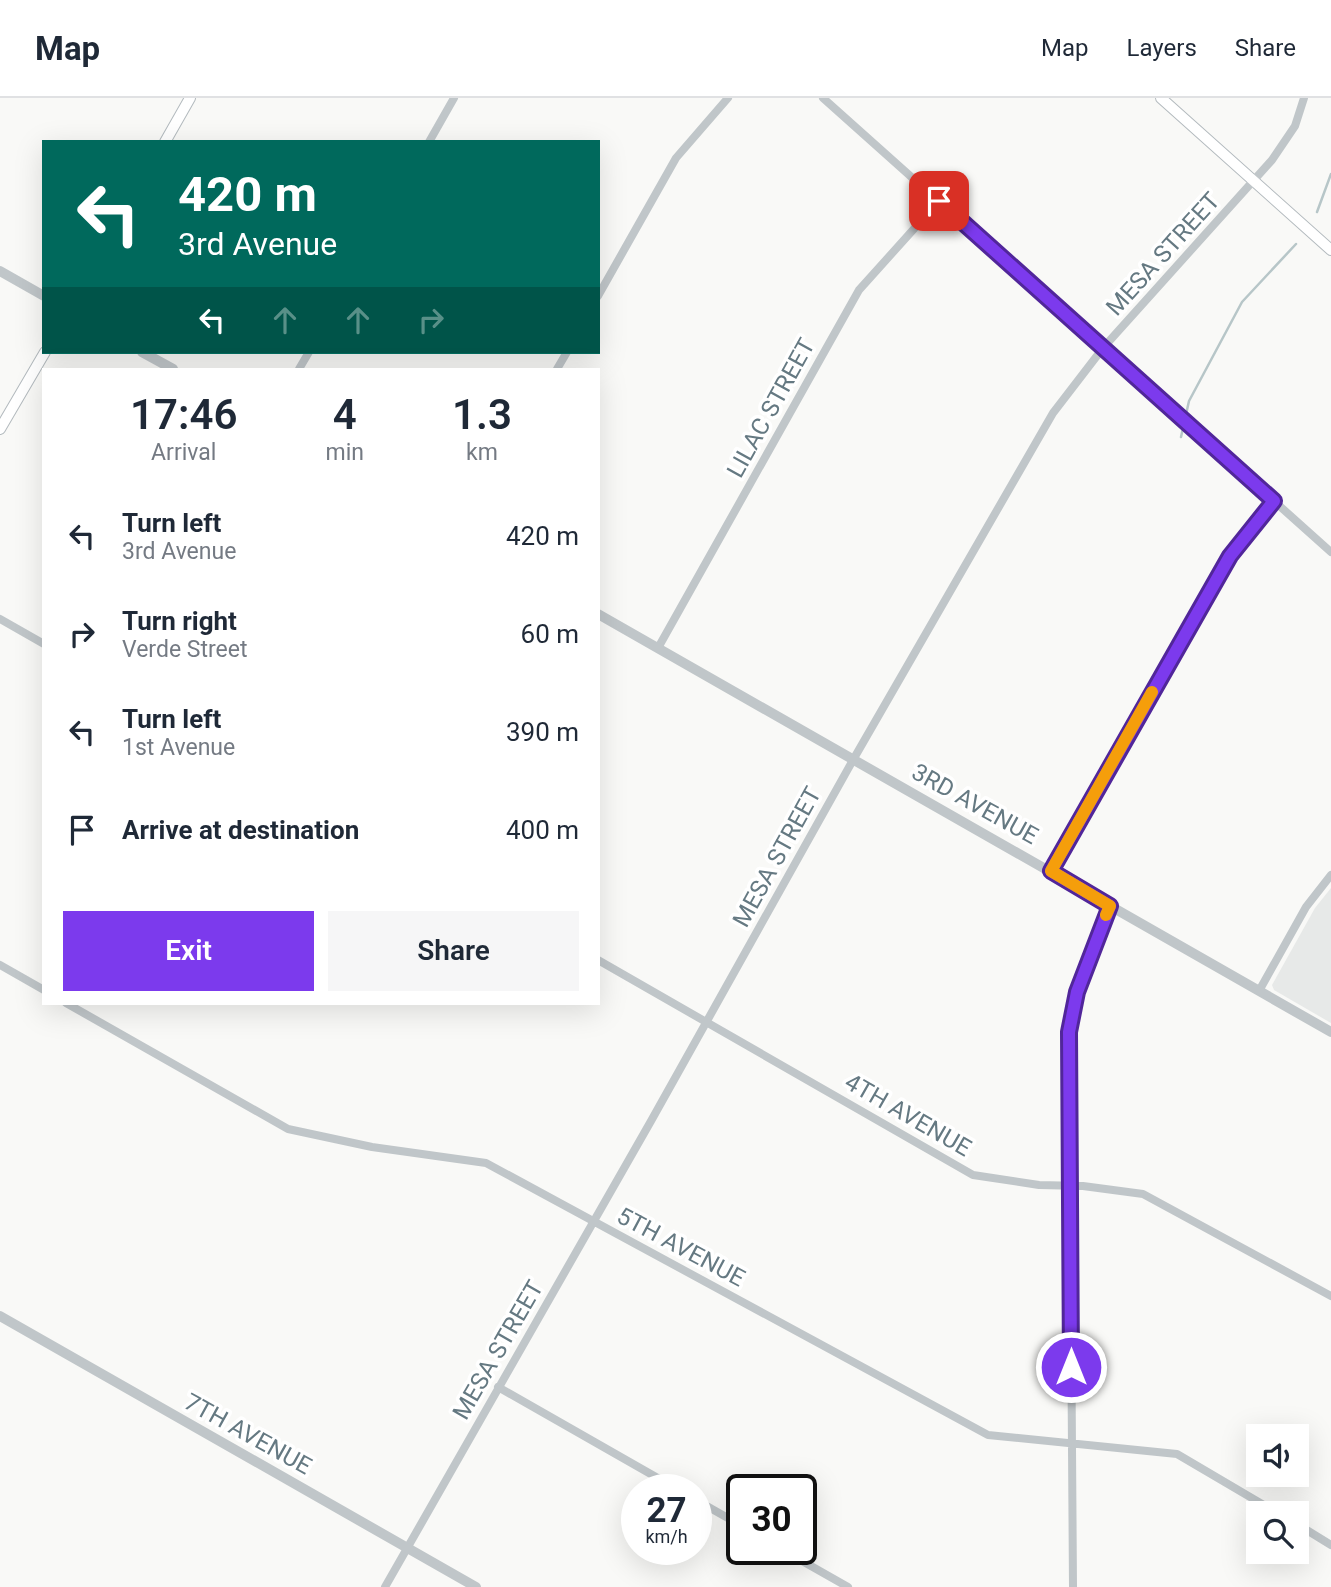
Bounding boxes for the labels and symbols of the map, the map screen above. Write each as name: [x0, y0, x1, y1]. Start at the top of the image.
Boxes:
pin: [909, 171, 969, 231]
street label: MESA STREET: [1101, 187, 1225, 321]
street label: LILAC STREET: [721, 333, 821, 483]
street label: 3RD AVENUE: [907, 758, 1043, 850]
street label: MESA STREET: [727, 782, 827, 932]
street label: 4TH AVENUE: [840, 1068, 976, 1162]
street label: 5TH AVENUE: [612, 1202, 750, 1292]
street label: MESA STREET: [447, 1276, 549, 1424]
position arrow: [1034, 1330, 1108, 1404]
street label: 7TH AVENUE: [180, 1388, 316, 1480]
speed limit sign: 30: [726, 1474, 817, 1565]

